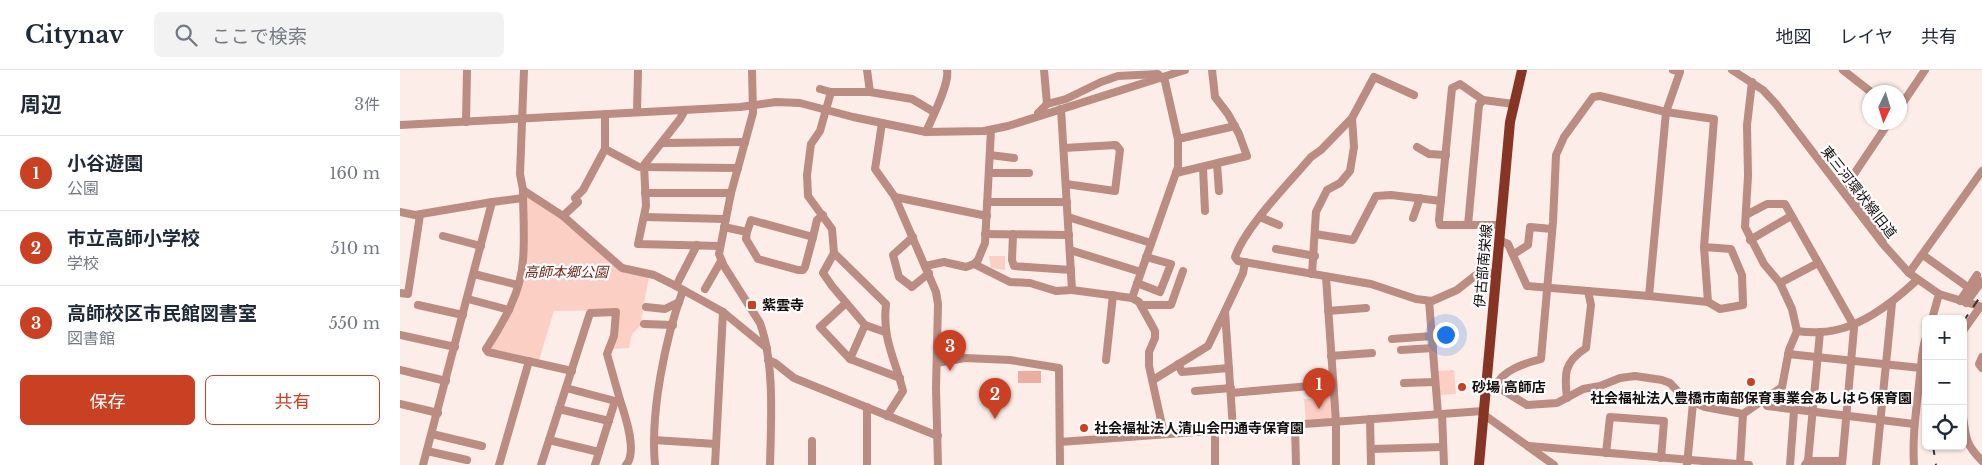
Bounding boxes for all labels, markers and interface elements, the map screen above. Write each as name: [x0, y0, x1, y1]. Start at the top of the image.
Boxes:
search box: [154, 12, 504, 57]
text: Citynav: [25, 20, 124, 49]
icon: search: [172, 21, 200, 49]
text: ここで検索: [212, 25, 307, 48]
text: 地図: [1776, 26, 1812, 48]
text: レイヤ: [1840, 26, 1893, 48]
text: 共有: [1921, 26, 1957, 48]
north arrow: [1862, 85, 1907, 130]
text: 周辺: [20, 92, 62, 118]
text: 3件: [354, 94, 380, 114]
street label: 東三河環状線旧道: [1817, 142, 1901, 242]
text: 小谷遊園: [67, 152, 143, 175]
text: 1: [33, 163, 39, 183]
text: 160 m: [329, 163, 380, 183]
text: 公園: [67, 178, 99, 198]
street label: 伊古部南栄線: [1470, 223, 1496, 309]
text: 市立高師小学校: [67, 227, 200, 250]
text: 2: [31, 238, 41, 258]
text: 510 m: [331, 238, 380, 258]
text: 学校: [67, 253, 99, 273]
park label: 高師本郷公園: [524, 263, 610, 281]
place label: 紫雲寺: [762, 296, 804, 314]
marker: 紫雲寺: [746, 299, 758, 311]
text: 高師校区市民館図書室: [67, 302, 257, 325]
text: 3: [31, 313, 41, 333]
text: 550 m: [329, 313, 380, 333]
map controls: [1922, 315, 1967, 450]
button: +: [1922, 315, 1967, 360]
your location: [1433, 322, 1459, 348]
text: 図書館: [67, 328, 115, 348]
pin: 3: [934, 330, 966, 371]
button: −: [1922, 360, 1967, 405]
pin: 1: [1303, 368, 1335, 409]
button: 保存: [20, 375, 195, 425]
button: 共有: [205, 375, 380, 425]
marker: 社会福祉法人豊橋市南部保育事業会あしはら保育園: [1745, 376, 1757, 388]
pin: 2: [979, 378, 1011, 419]
place label: 砂場 高師店: [1472, 378, 1546, 396]
marker: 砂場 高師店: [1456, 381, 1468, 393]
place label: 社会福祉法人豊橋市南部保育事業会あしはら保育園: [1590, 389, 1912, 407]
button: locate: [1922, 405, 1967, 450]
place label: 社会福祉法人清山会円通寺保育園: [1094, 419, 1304, 437]
marker: 社会福祉法人清山会円通寺保育園: [1078, 422, 1090, 434]

